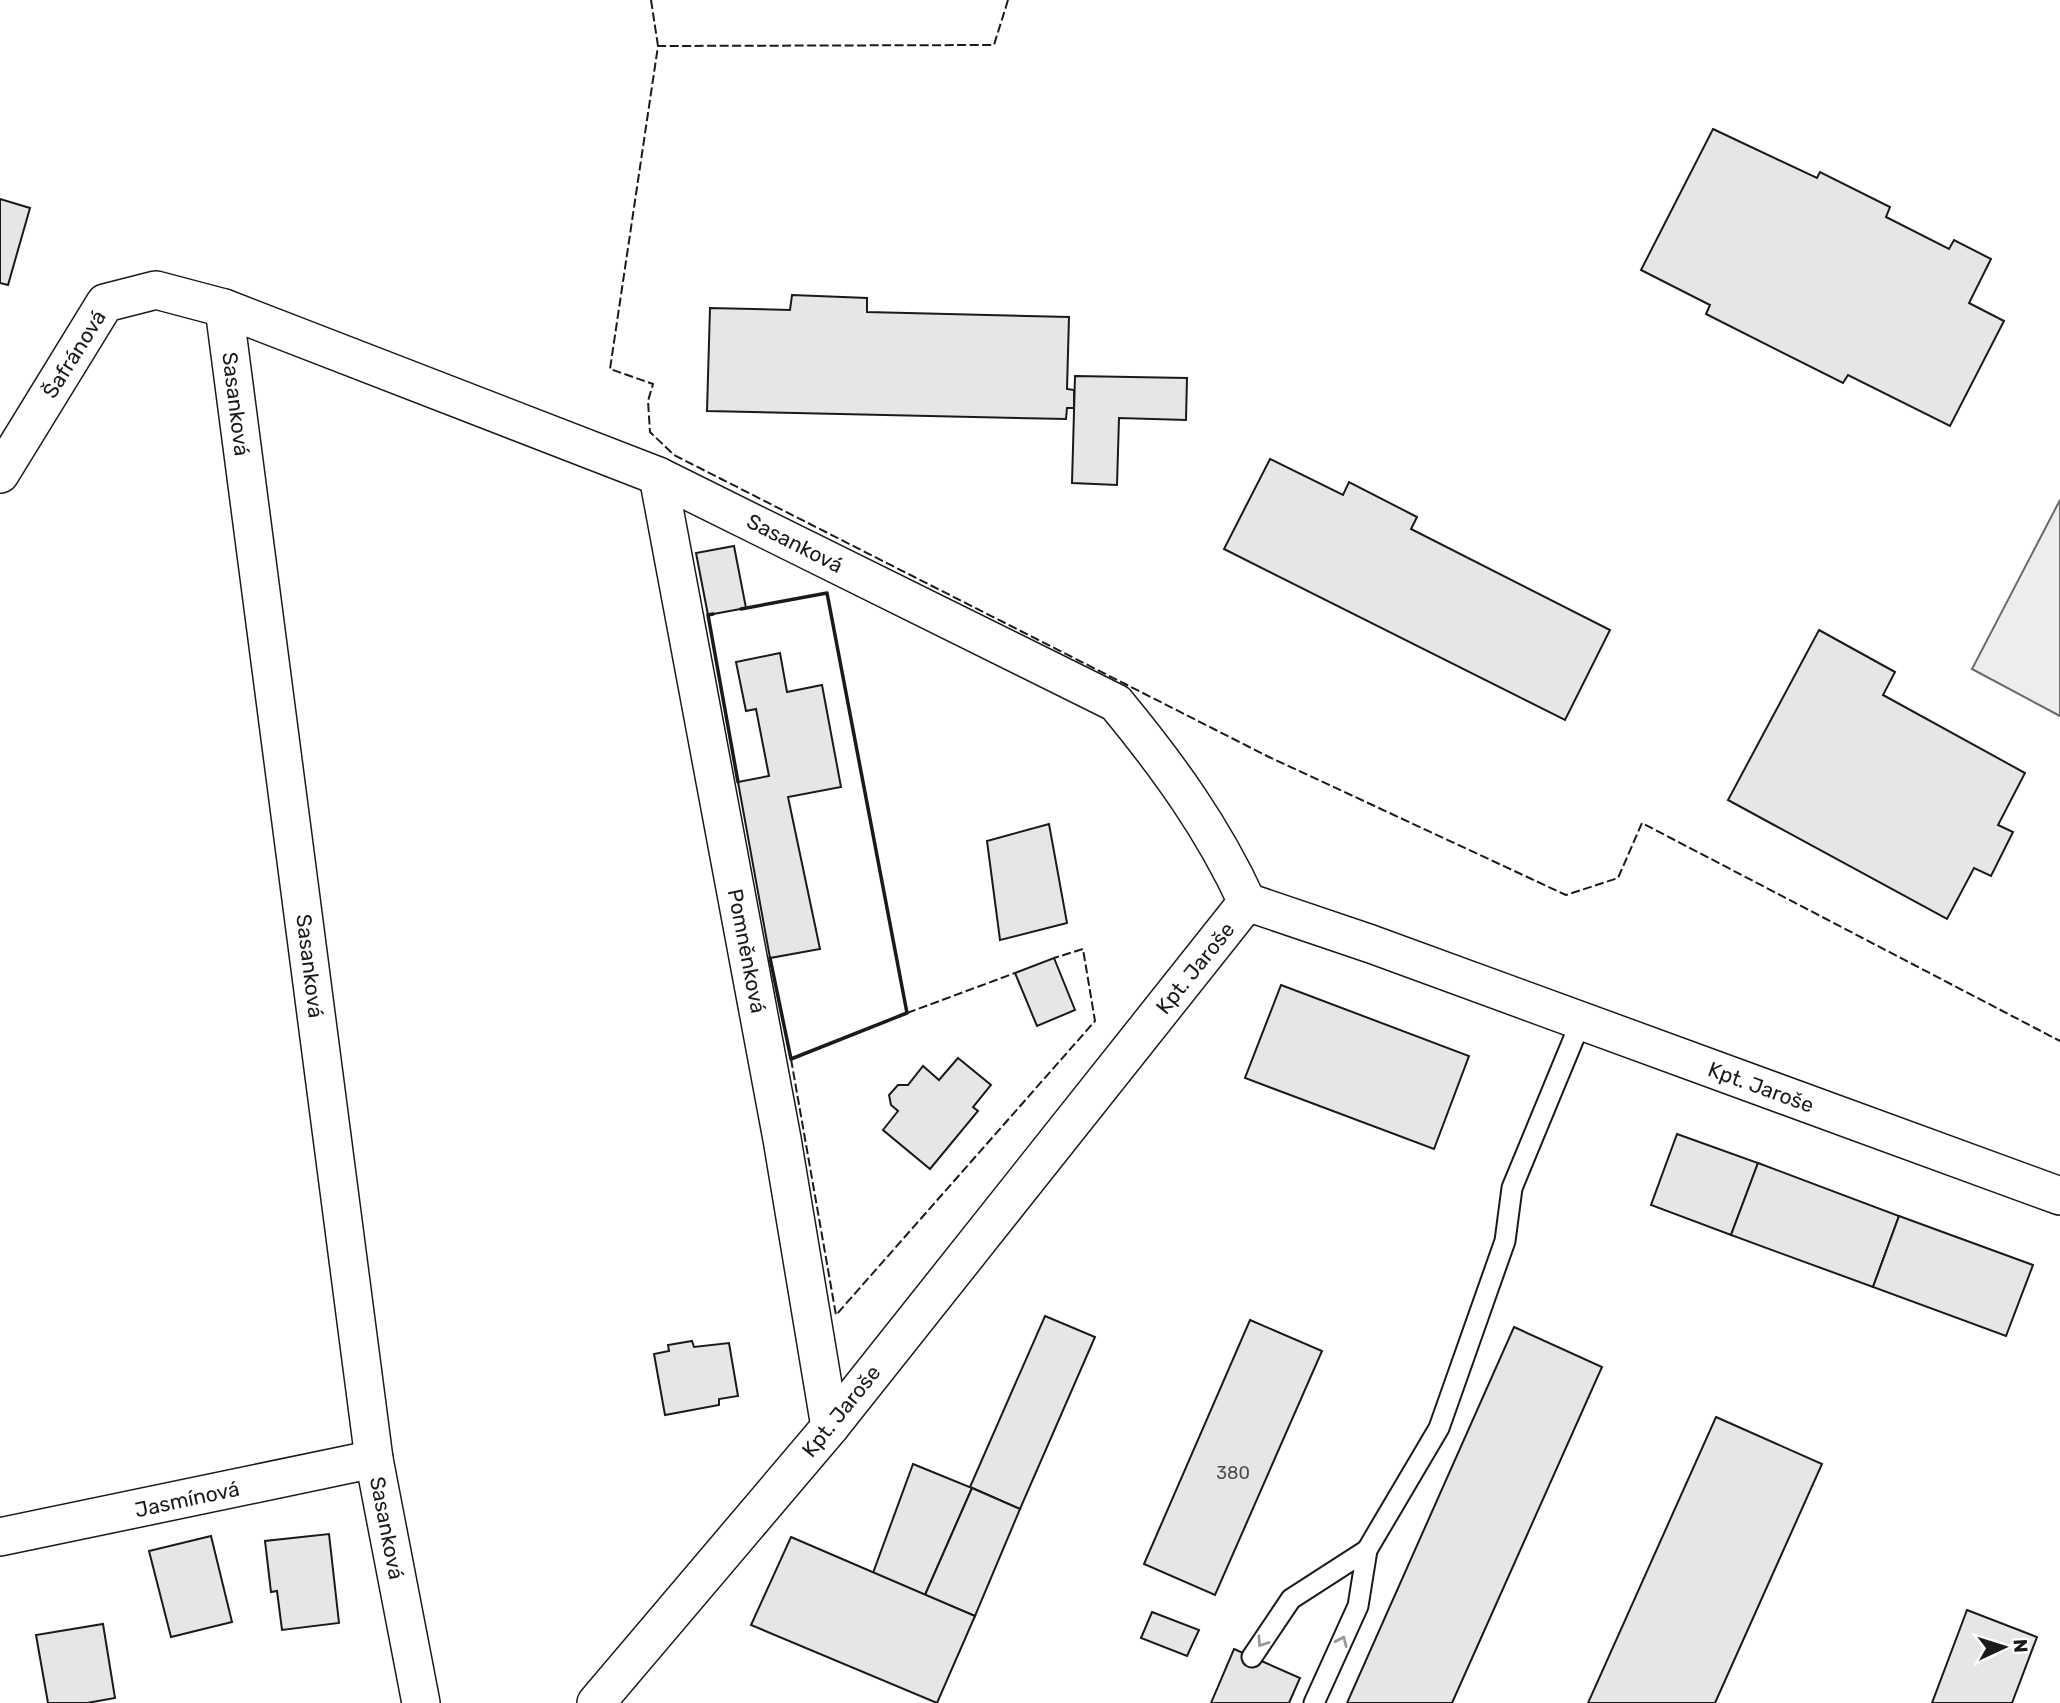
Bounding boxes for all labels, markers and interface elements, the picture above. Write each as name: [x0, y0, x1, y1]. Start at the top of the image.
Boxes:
street label: Šafránová: [37, 305, 111, 403]
street label: Sasanková: [217, 351, 255, 457]
street label: Sasanková: [743, 508, 847, 578]
street label: Pomněnková: [723, 887, 771, 1015]
street label: Sasanková: [291, 913, 329, 1019]
street label: Kpt. Jaroše: [1150, 917, 1240, 1019]
street label: Kpt. Jaroše: [1705, 1056, 1817, 1118]
street label: Kpt. Jaroše: [796, 1360, 886, 1462]
house number: 380: [1216, 1462, 1250, 1484]
street label: Sasanková: [365, 1474, 409, 1582]
street label: Jasmínová: [132, 1476, 242, 1522]
north arrow: [1969, 1612, 2039, 1682]
one-way arrow: [1257, 1634, 1270, 1647]
one-way arrow: [1334, 1636, 1348, 1648]
text: N: [2009, 1638, 2032, 1653]

